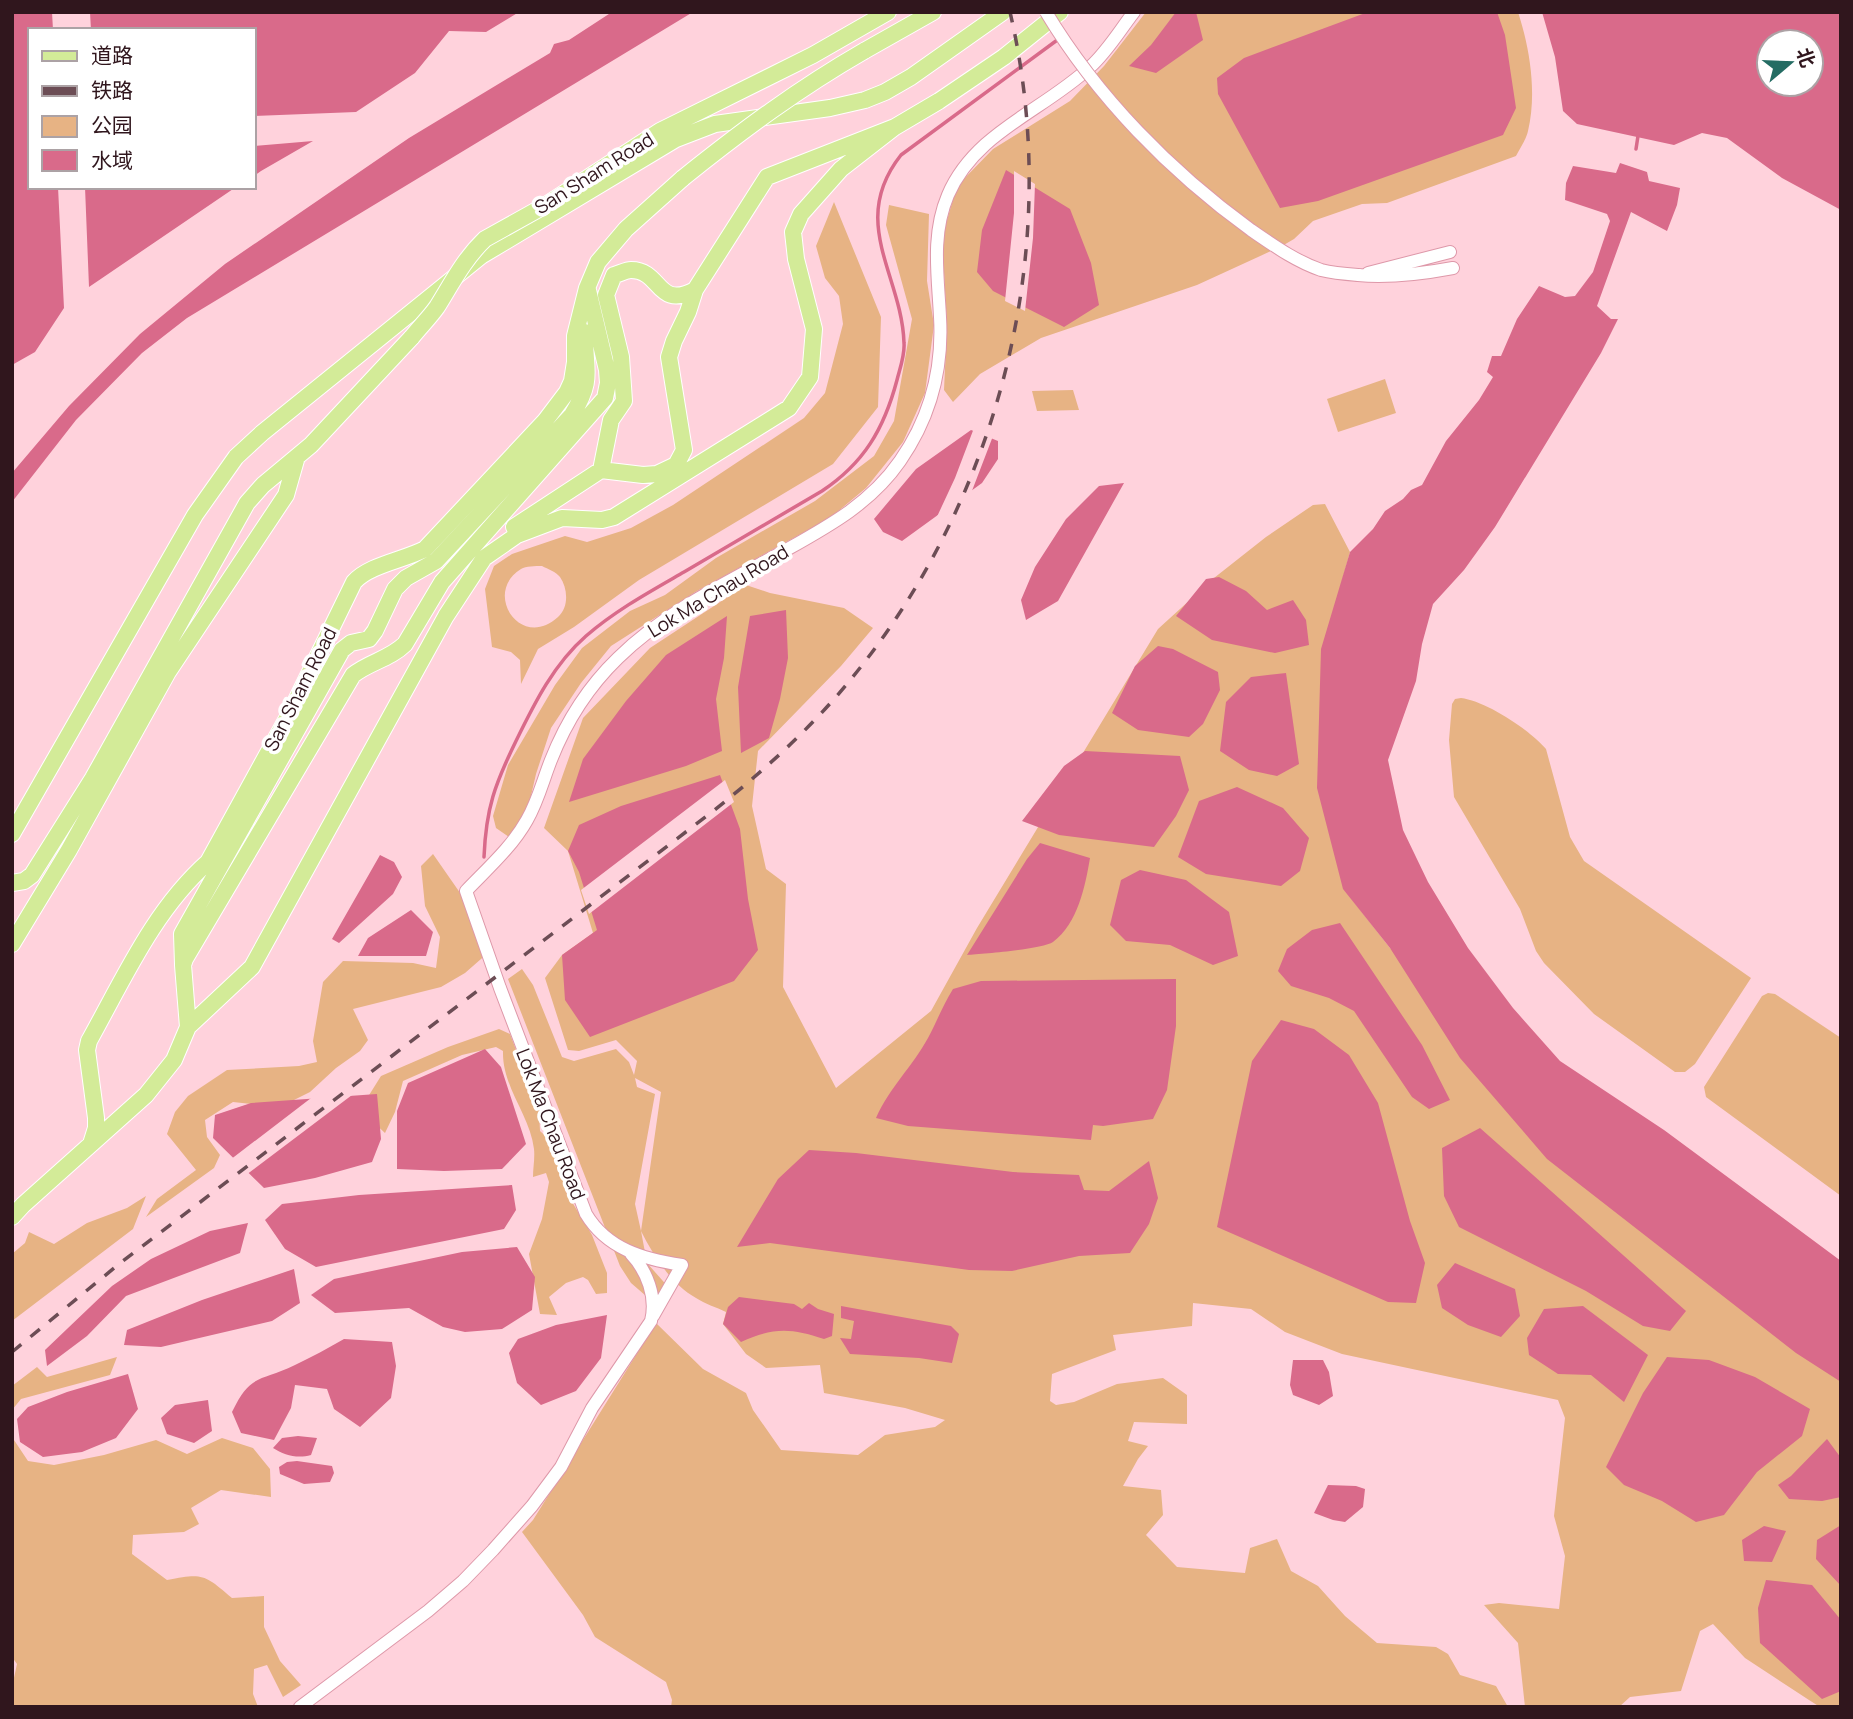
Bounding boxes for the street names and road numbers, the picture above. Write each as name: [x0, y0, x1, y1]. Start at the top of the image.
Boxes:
street label: San Sham Road: [530, 126, 658, 220]
street label: Lok Ma Chau Road: [643, 539, 793, 643]
street label: San Sham Road: [258, 623, 342, 755]
street label: Lok Ma Chau Road: [510, 1045, 592, 1203]

